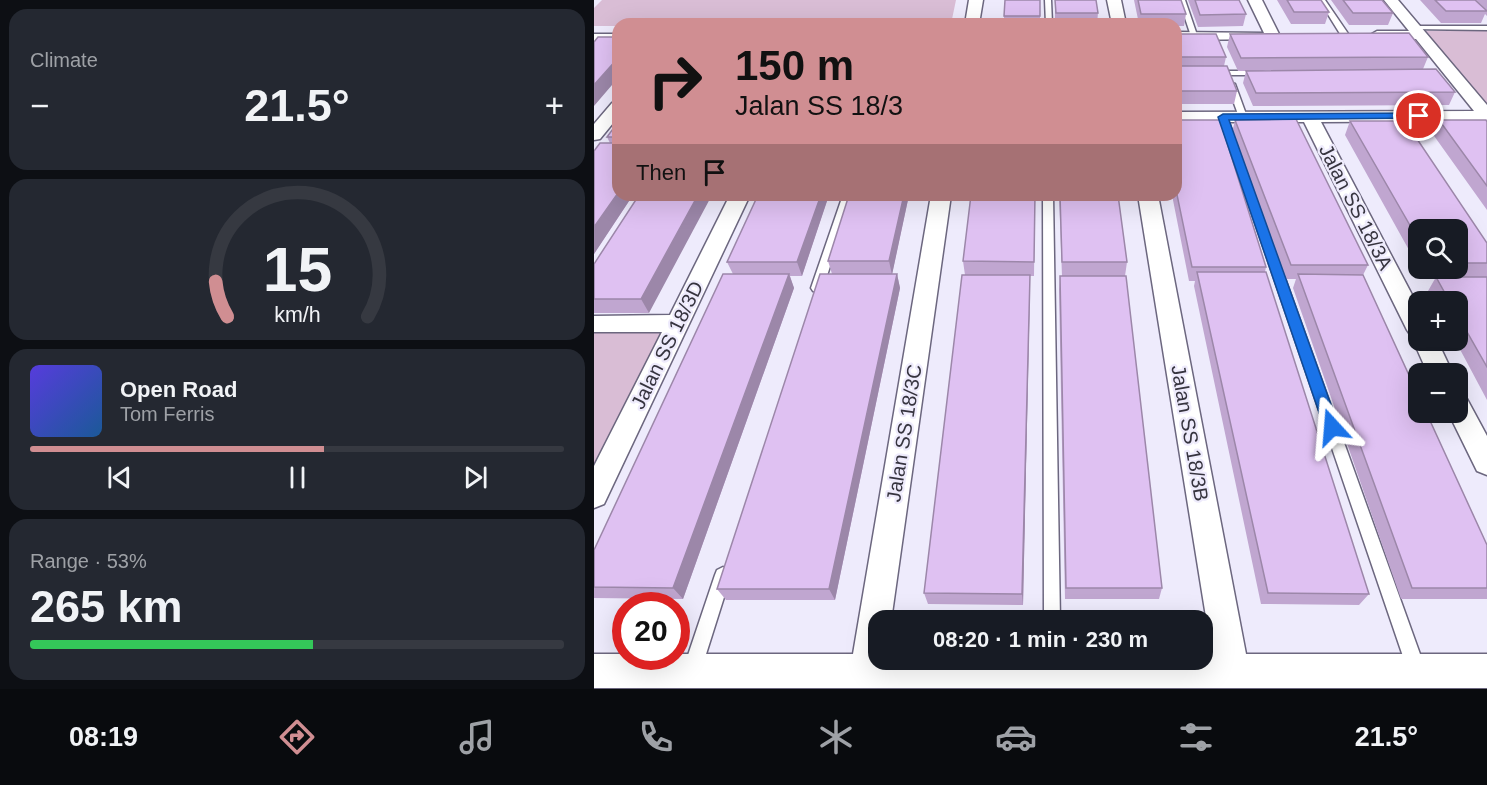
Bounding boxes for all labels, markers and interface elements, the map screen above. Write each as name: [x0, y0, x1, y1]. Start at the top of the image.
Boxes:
icon: right: [636, 42, 714, 120]
text: 150 m: [735, 42, 854, 89]
text: Climate: [30, 49, 98, 71]
text: 21.5°: [244, 80, 350, 131]
text: −: [30, 87, 49, 124]
text: +: [545, 87, 564, 124]
pin: [1393, 90, 1444, 141]
text: Jalan SS 18/3: [735, 91, 903, 121]
icon: arrive: [1402, 99, 1435, 132]
street label: Jalan SS 18/3A: [1315, 141, 1397, 274]
icon: arrive: [698, 156, 731, 189]
text: Then: [636, 160, 686, 185]
map controls: [1408, 219, 1468, 423]
button: search: [1408, 219, 1468, 279]
text: 15: [262, 235, 332, 304]
street label: Jalan SS 18/3D: [627, 278, 707, 412]
button: +: [1408, 291, 1468, 351]
text: km/h: [274, 303, 320, 327]
street label: Jalan SS 18/3C: [882, 363, 926, 503]
street label: Jalan SS 18/3B: [1167, 363, 1213, 503]
button: −: [1408, 363, 1468, 423]
text: Open Road: [120, 377, 237, 402]
position arrow: [1300, 395, 1364, 459]
text: Tom Ferris: [120, 403, 214, 425]
icon: previous: [103, 461, 136, 494]
icon: pause: [281, 461, 314, 494]
icon: next: [459, 461, 492, 494]
text: Range · 53%: [30, 550, 147, 572]
text: 265 km: [30, 581, 183, 632]
speed limit sign: 20: [612, 592, 690, 670]
text: 08:20 · 1 min · 230 m: [933, 627, 1148, 652]
icon: directions: [276, 716, 318, 758]
icon: music: [456, 716, 498, 758]
icon: phone: [635, 716, 677, 758]
icon: climate: [815, 716, 857, 758]
icon: car: [995, 716, 1037, 758]
icon: filters: [1175, 716, 1217, 758]
text: 08:19: [69, 722, 138, 752]
text: 21.5°: [1355, 722, 1418, 752]

